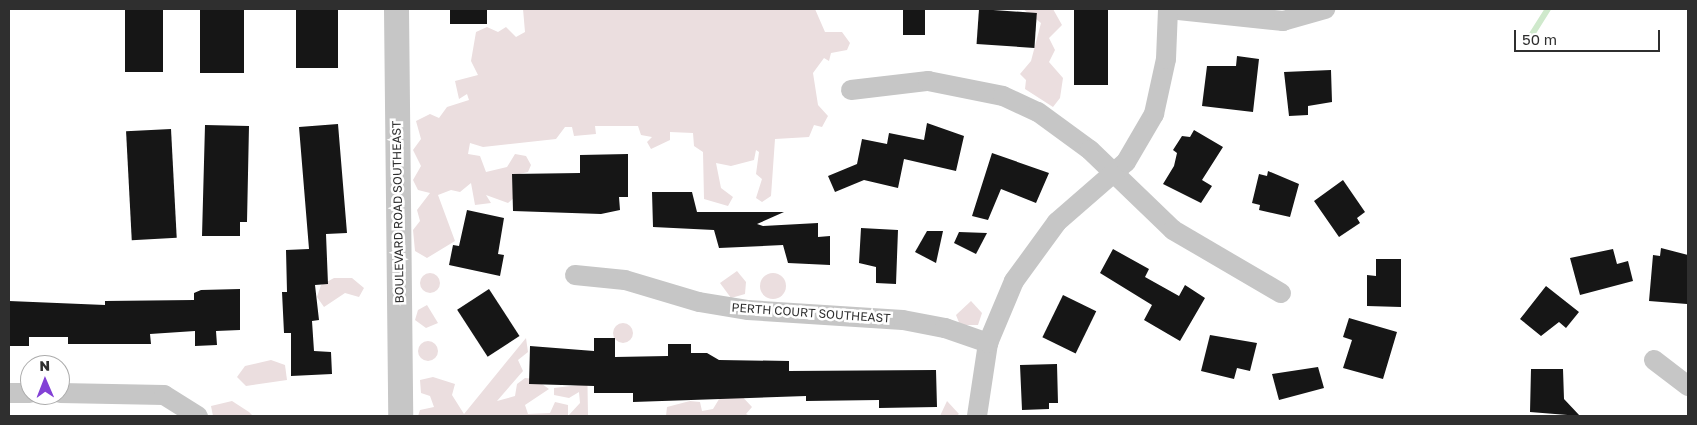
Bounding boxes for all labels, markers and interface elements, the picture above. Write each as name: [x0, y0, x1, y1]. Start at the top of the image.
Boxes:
scale bar: [1517, 20, 1663, 52]
text: 50 m: [1522, 30, 1557, 48]
street label: BOULEVARD ROAD SOUTHEAST: [389, 120, 407, 304]
street label: PERTH COURT SOUTHEAST: [731, 300, 891, 326]
north arrow: [20, 355, 70, 405]
text: N: [39, 357, 50, 374]

